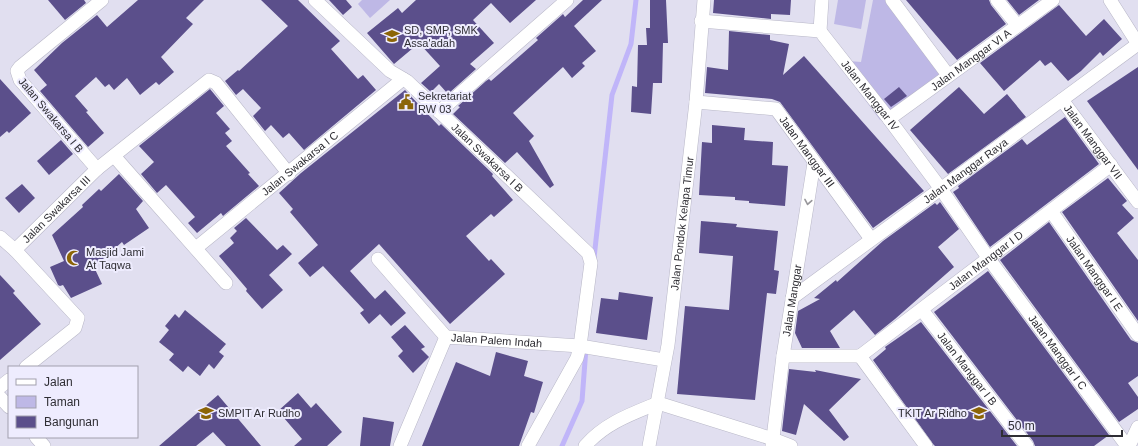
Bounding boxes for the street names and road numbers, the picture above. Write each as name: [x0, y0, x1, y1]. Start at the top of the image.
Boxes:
street label: Jalan Manggar VI A: [928, 26, 1014, 93]
street label: Jalan Manggar IV: [839, 58, 902, 133]
street label: Jalan Swakarsa I B: [16, 75, 86, 155]
street label: Jalan Manggar VII: [1062, 102, 1125, 181]
street label: Jalan Manggar III: [777, 114, 837, 189]
street label: Jalan Swakarsa I B: [449, 121, 526, 194]
street label: Jalan Swakarsa I C: [259, 129, 340, 198]
street label: Jalan Manggar Raya: [921, 135, 1011, 206]
street label: Jalan Pondok Kelapa Timur: [668, 156, 696, 291]
street label: Jalan Swakarsa III: [20, 173, 92, 245]
street label: Jalan Manggar I D: [946, 228, 1025, 292]
street label: Jalan Manggar I E: [1064, 233, 1125, 313]
street label: Jalan Manggar: [780, 263, 804, 337]
street label: Jalan Manggar I C: [1026, 312, 1089, 392]
street label: Jalan Manggar I B: [935, 330, 999, 408]
street label: Jalan Palem Indah: [451, 331, 542, 349]

